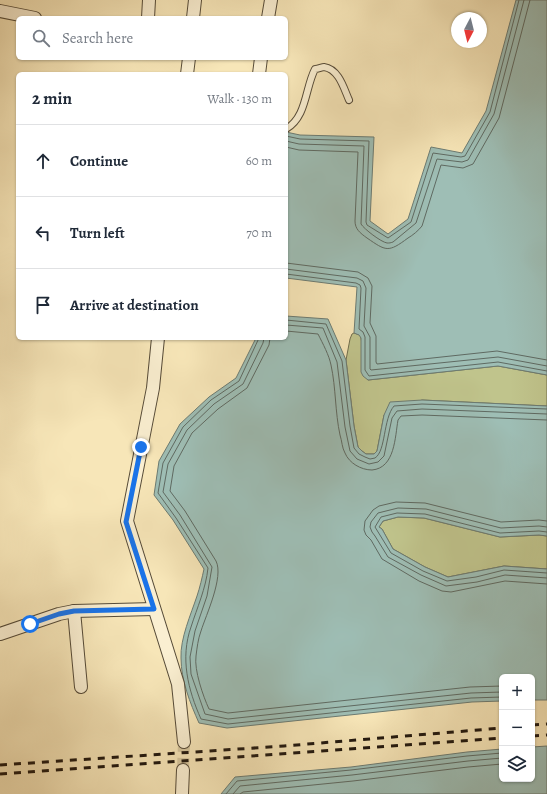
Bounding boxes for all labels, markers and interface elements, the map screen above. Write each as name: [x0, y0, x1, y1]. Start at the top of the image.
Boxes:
north arrow: [451, 12, 487, 48]
search box: [16, 16, 288, 60]
icon: search: [30, 27, 52, 49]
text: Search here: [62, 28, 133, 48]
text: 2 min: [32, 87, 72, 110]
text: Walk · 130 m: [207, 90, 272, 107]
icon: ahead: [32, 150, 54, 172]
text: Continue: [70, 151, 128, 171]
text: 60 m: [246, 152, 272, 169]
icon: left: [32, 222, 54, 244]
text: Turn left: [70, 223, 125, 243]
text: 70 m: [246, 224, 272, 241]
icon: arrive: [32, 294, 54, 316]
text: Arrive at destination: [70, 295, 199, 315]
route end: [132, 438, 150, 456]
route start: [21, 615, 39, 633]
map controls: [499, 674, 535, 782]
button: +: [499, 674, 535, 710]
button: −: [499, 710, 535, 746]
button: layers: [499, 746, 535, 782]

